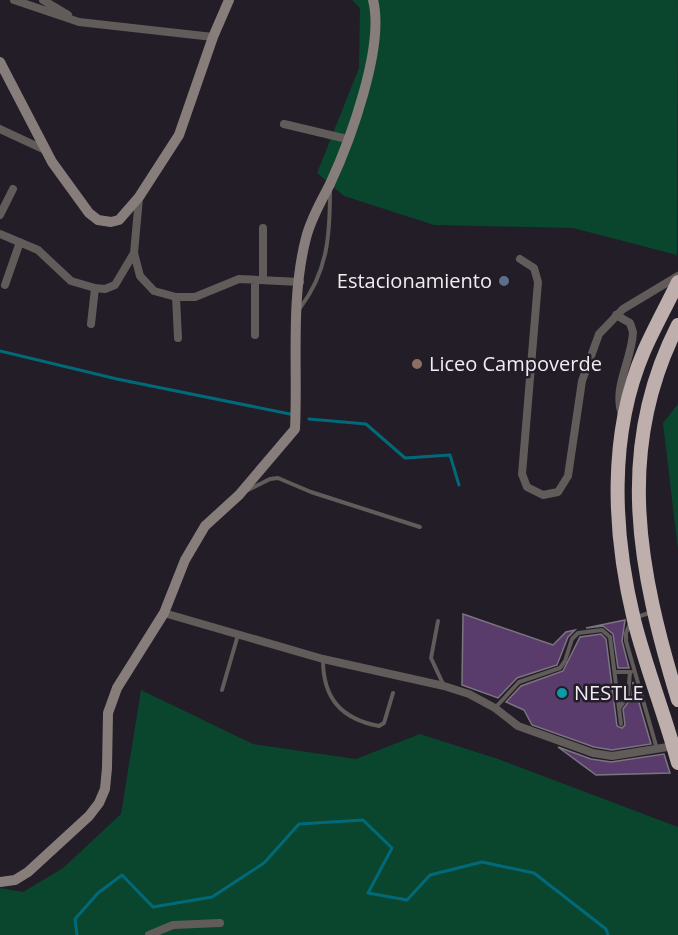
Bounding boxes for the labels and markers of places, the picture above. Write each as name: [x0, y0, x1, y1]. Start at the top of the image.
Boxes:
place label: Estacionamiento: [337, 267, 492, 294]
marker: Estacionamiento: [497, 274, 511, 288]
place label: Liceo Campoverde: [429, 350, 602, 377]
marker: Liceo Campoverde: [410, 357, 424, 371]
place label: NESTLE: [574, 679, 644, 706]
marker: NESTLE: [555, 686, 569, 700]

